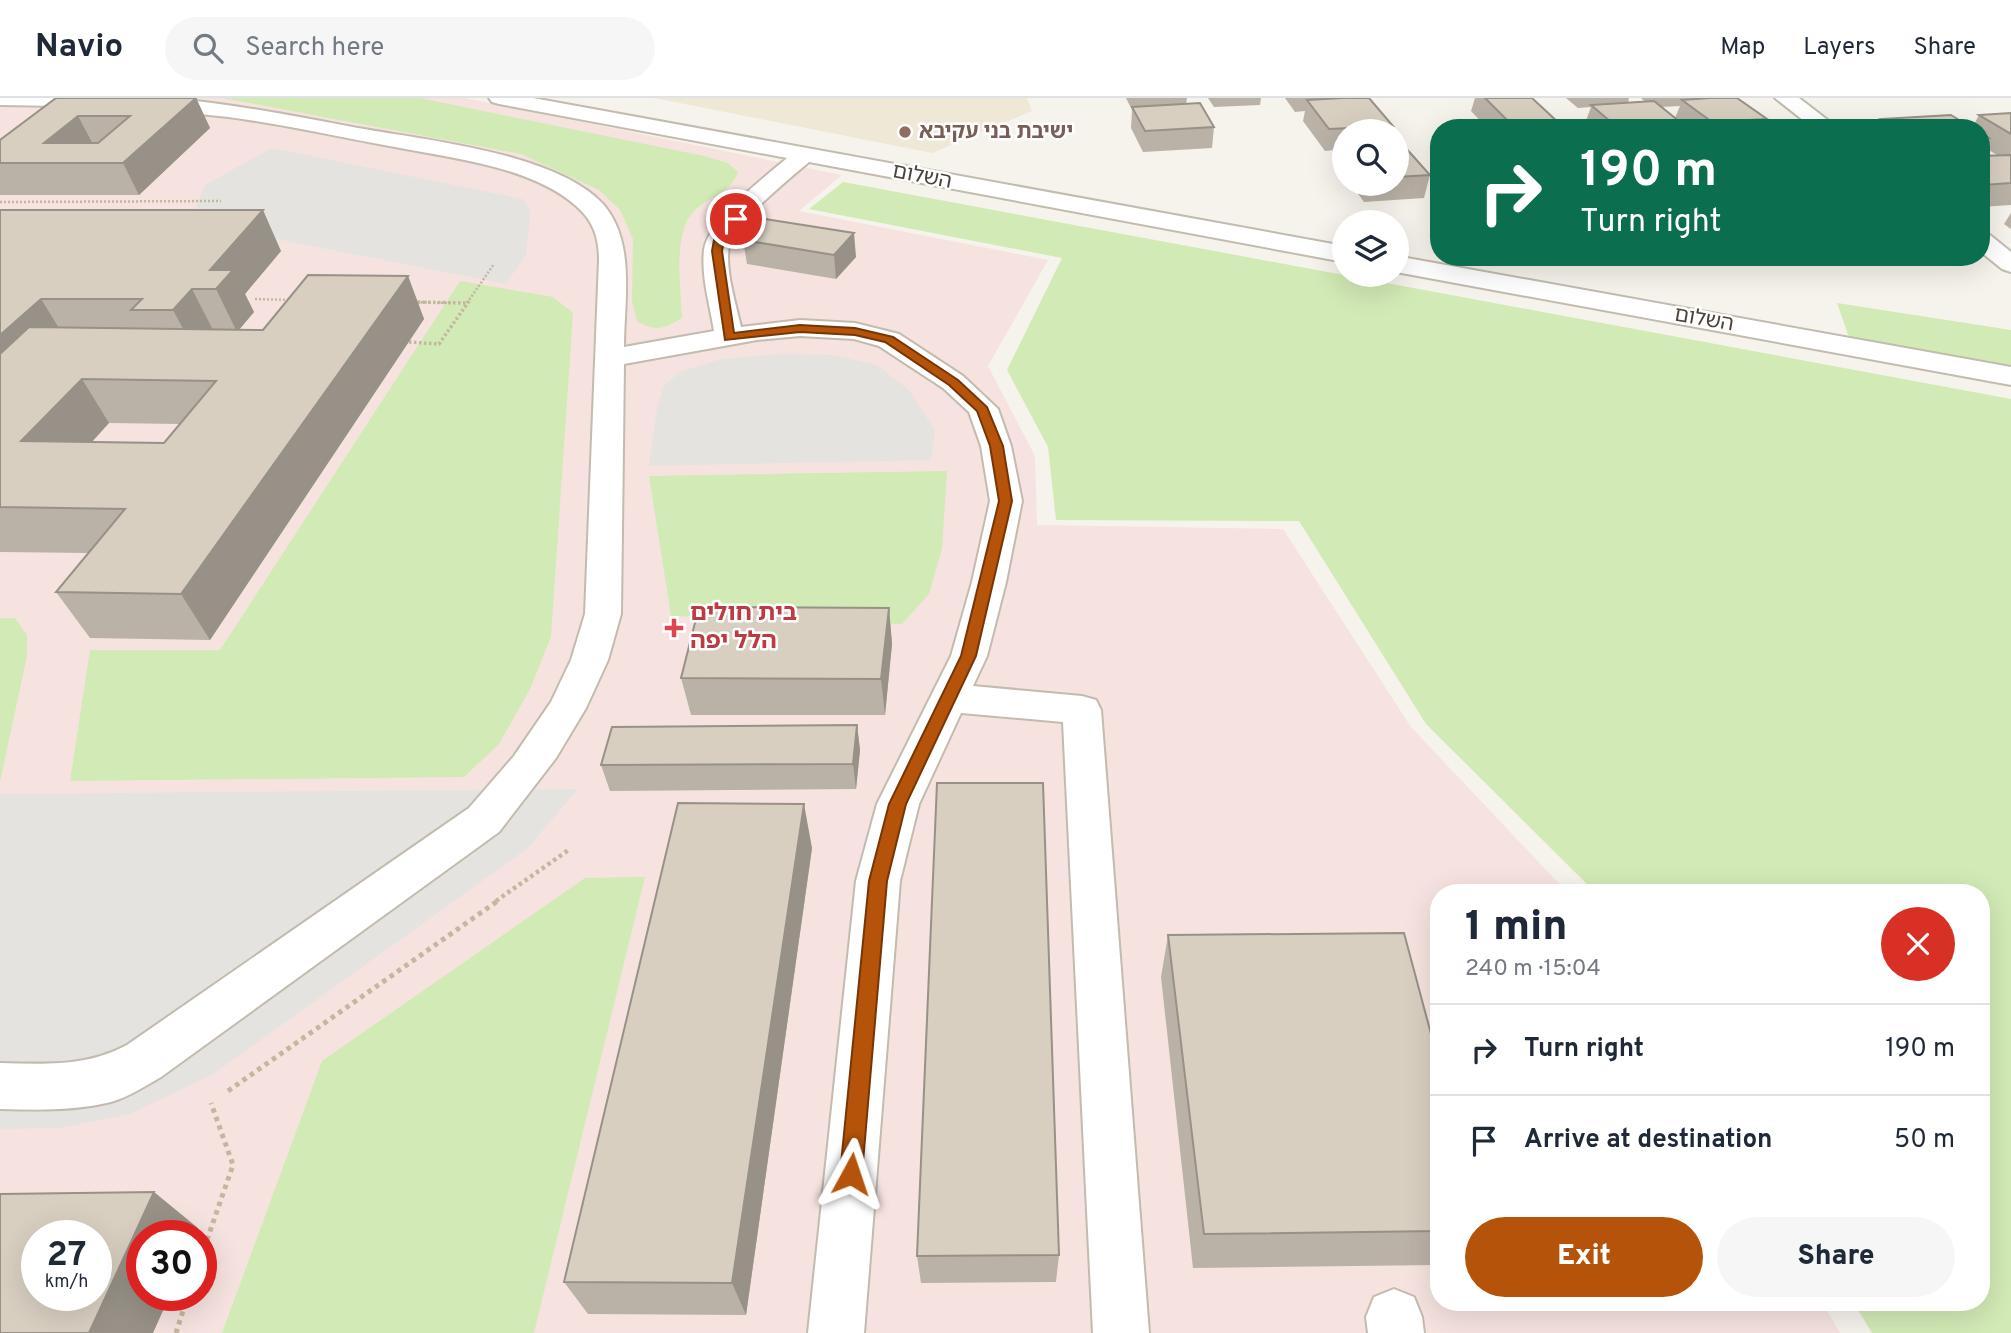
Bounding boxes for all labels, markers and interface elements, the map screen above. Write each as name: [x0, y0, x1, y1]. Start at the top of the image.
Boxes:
search box: [165, 17, 655, 80]
text: Navio: [35, 27, 123, 69]
icon: search: [189, 29, 227, 67]
text: Search here: [245, 32, 384, 65]
text: Map: [1720, 33, 1765, 63]
text: Layers: [1803, 33, 1875, 63]
text: Share: [1913, 33, 1976, 63]
place label: ישיבת בני עקיבא: [919, 119, 1073, 146]
map controls: [1332, 119, 1409, 287]
button: search: [1332, 119, 1409, 196]
marker: ישיבת בני עקיבא: [897, 124, 913, 140]
text: 190 m: [1580, 142, 1717, 204]
icon: right: [1465, 147, 1556, 238]
street label: השלום: [890, 158, 954, 196]
pin: [706, 189, 766, 249]
icon: arrive: [717, 200, 755, 238]
text: Turn right: [1580, 203, 1722, 243]
button: layers: [1332, 210, 1409, 287]
street label: השלום: [1672, 302, 1736, 338]
place label: בית חולים הלל יפה: [690, 599, 797, 657]
marker: בית חולים הלל יפה: [664, 618, 684, 638]
text: 1 min: [1465, 902, 1568, 955]
button: close: [1881, 907, 1955, 981]
text: 240 m · 15:04: [1465, 955, 1601, 984]
icon: right: [1465, 1031, 1503, 1069]
text: Turn right: [1524, 1033, 1644, 1066]
text: 190 m: [1885, 1033, 1955, 1066]
icon: arrive: [1465, 1122, 1503, 1160]
text: Arrive at destination: [1524, 1124, 1772, 1157]
text: 50 m: [1894, 1124, 1955, 1157]
position arrow: [814, 1137, 888, 1211]
button: Exit: [1465, 1217, 1703, 1297]
button: Share: [1717, 1217, 1955, 1297]
speed limit sign: 30: [126, 1220, 217, 1311]
text: 27: [47, 1234, 86, 1278]
text: km/h: [45, 1271, 88, 1294]

